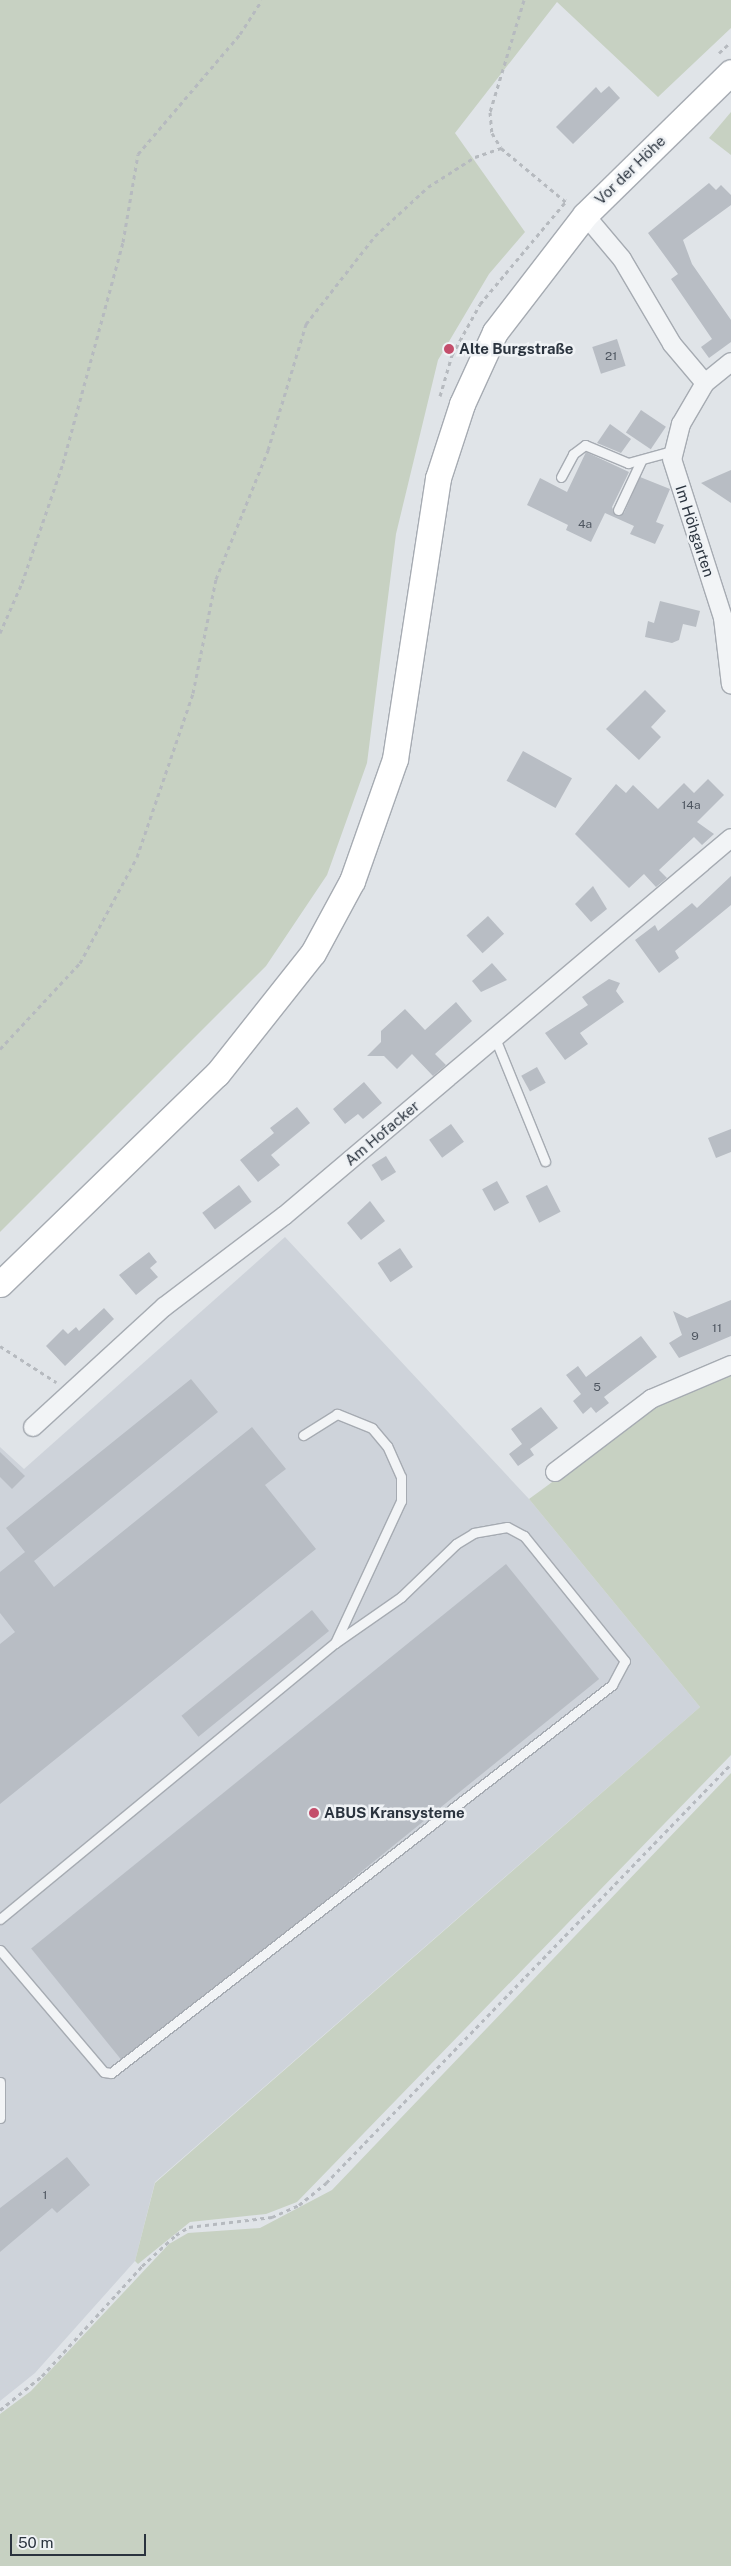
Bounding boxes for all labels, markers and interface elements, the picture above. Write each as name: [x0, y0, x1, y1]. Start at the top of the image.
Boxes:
street label: Vor der Höhe: [591, 132, 669, 208]
place label: Alte Burgstraße: [459, 340, 574, 358]
marker: Alte Burgstraße: [443, 343, 455, 355]
house number: 21: [605, 350, 617, 364]
street label: Im Höhgarten: [672, 483, 718, 579]
house number: 4a: [578, 518, 592, 532]
house number: 14a: [681, 799, 701, 813]
street label: Am Hofacker: [341, 1097, 423, 1169]
house number: 11: [712, 1322, 722, 1336]
house number: 9: [691, 1330, 699, 1344]
house number: 5: [593, 1381, 601, 1395]
place label: ABUS Kransysteme: [324, 1804, 465, 1822]
marker: ABUS Kransysteme: [308, 1807, 320, 1819]
house number: 1: [43, 2189, 47, 2203]
scale bar: [12, 2524, 149, 2556]
text: 50 m: [18, 2534, 53, 2551]

